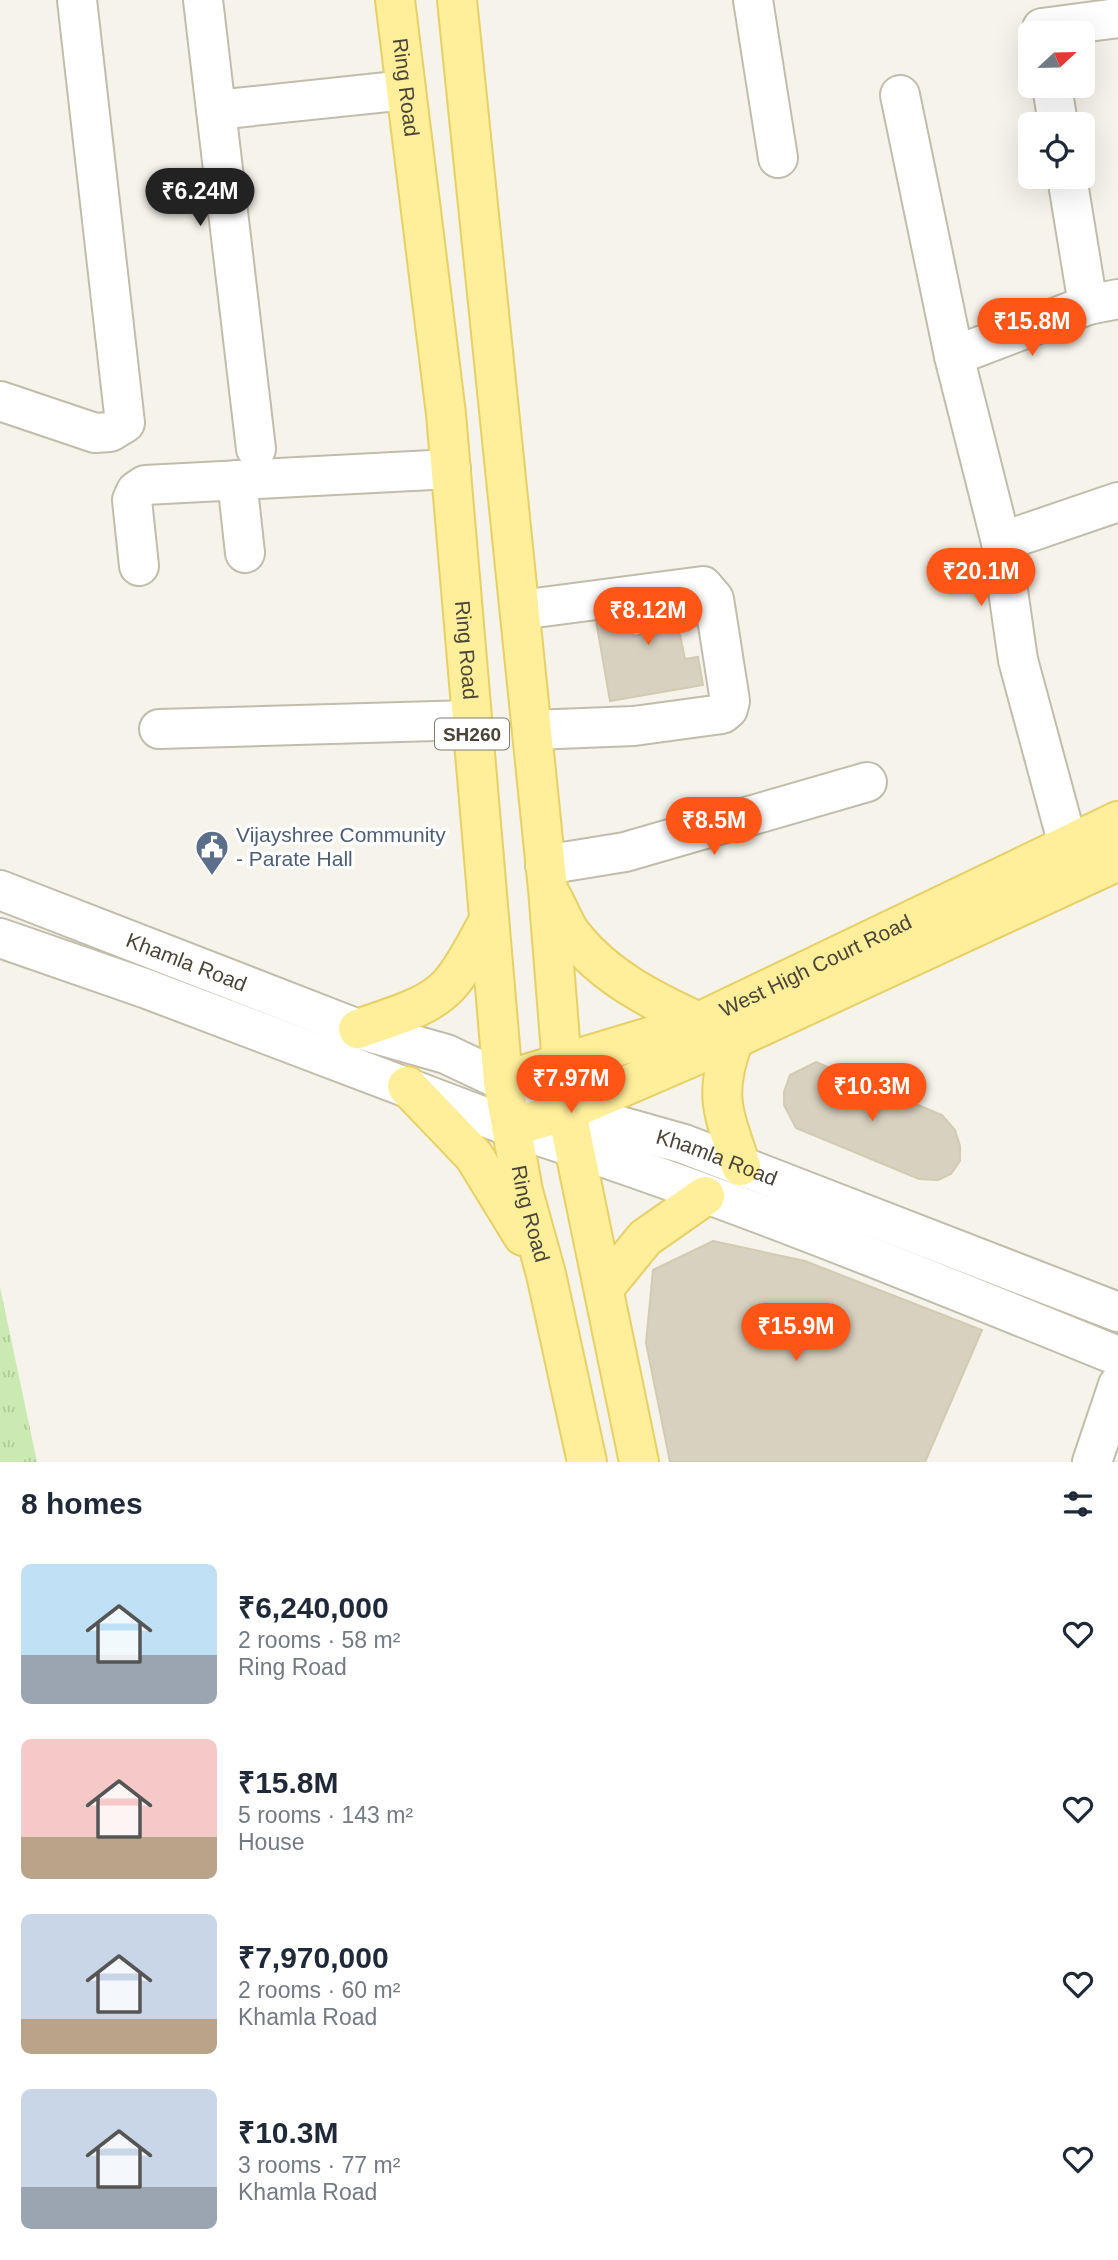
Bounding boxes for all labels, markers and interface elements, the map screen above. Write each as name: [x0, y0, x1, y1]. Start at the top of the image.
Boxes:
north arrow: [1018, 21, 1096, 98]
map controls: [1018, 21, 1095, 189]
street label: Ring Road: [389, 37, 424, 138]
button: locate: [1018, 112, 1095, 189]
pin: ₹6.24M: [143, 168, 257, 228]
text: ₹6.24M: [161, 178, 239, 204]
pin: ₹15.8M: [975, 298, 1089, 358]
text: ₹15.8M: [993, 308, 1071, 334]
pin: ₹20.1M: [924, 548, 1038, 608]
text: ₹20.1M: [942, 558, 1020, 584]
pin: ₹8.12M: [591, 588, 705, 647]
text: ₹8.12M: [609, 597, 687, 623]
street label: Ring Road: [451, 600, 482, 700]
road number: SH260: [435, 719, 509, 750]
pin: ₹8.5M: [665, 798, 763, 857]
text: ₹8.5M: [682, 807, 746, 833]
place label: Vijayshree Community - Parate Hall: [236, 823, 446, 870]
public building icon: Vijayshree Community - Parate Hall: [193, 828, 231, 877]
street label: West High Court Road: [716, 910, 915, 1021]
street label: Khamla Road: [123, 928, 250, 996]
pin: ₹7.97M: [514, 1056, 628, 1115]
pin: ₹10.3M: [815, 1064, 929, 1123]
text: ₹7.97M: [532, 1065, 610, 1091]
text: ₹10.3M: [833, 1073, 911, 1099]
street label: Khamla Road: [654, 1125, 780, 1190]
street label: Ring Road: [508, 1163, 554, 1265]
pin: ₹15.9M: [739, 1304, 853, 1363]
text: ₹15.9M: [757, 1313, 835, 1339]
icon: filters: [1059, 1485, 1097, 1523]
text: 8 homes: [21, 1487, 143, 1520]
text: ₹6,240,000: [238, 1591, 389, 1624]
icon: home: [77, 1592, 161, 1676]
icon: heart: [1059, 1615, 1097, 1653]
text: 2 rooms · 58 m²: [238, 1627, 400, 1653]
text: Ring Road: [238, 1654, 347, 1680]
text: ₹15.8M: [238, 1766, 339, 1799]
icon: home: [77, 1767, 161, 1851]
icon: heart: [1059, 1790, 1097, 1828]
text: 5 rooms · 143 m²: [238, 1802, 413, 1828]
text: House: [238, 1829, 304, 1855]
text: ₹7,970,000: [238, 1941, 389, 1974]
icon: home: [77, 1942, 161, 2026]
icon: heart: [1059, 1965, 1097, 2003]
text: 2 rooms · 60 m²: [238, 1977, 400, 2003]
text: Khamla Road: [238, 2004, 377, 2030]
text: ₹10.3M: [238, 2116, 339, 2149]
icon: home: [77, 2117, 161, 2201]
icon: heart: [1059, 2140, 1097, 2178]
text: 3 rooms · 77 m²: [238, 2152, 400, 2178]
text: Khamla Road: [238, 2179, 377, 2205]

